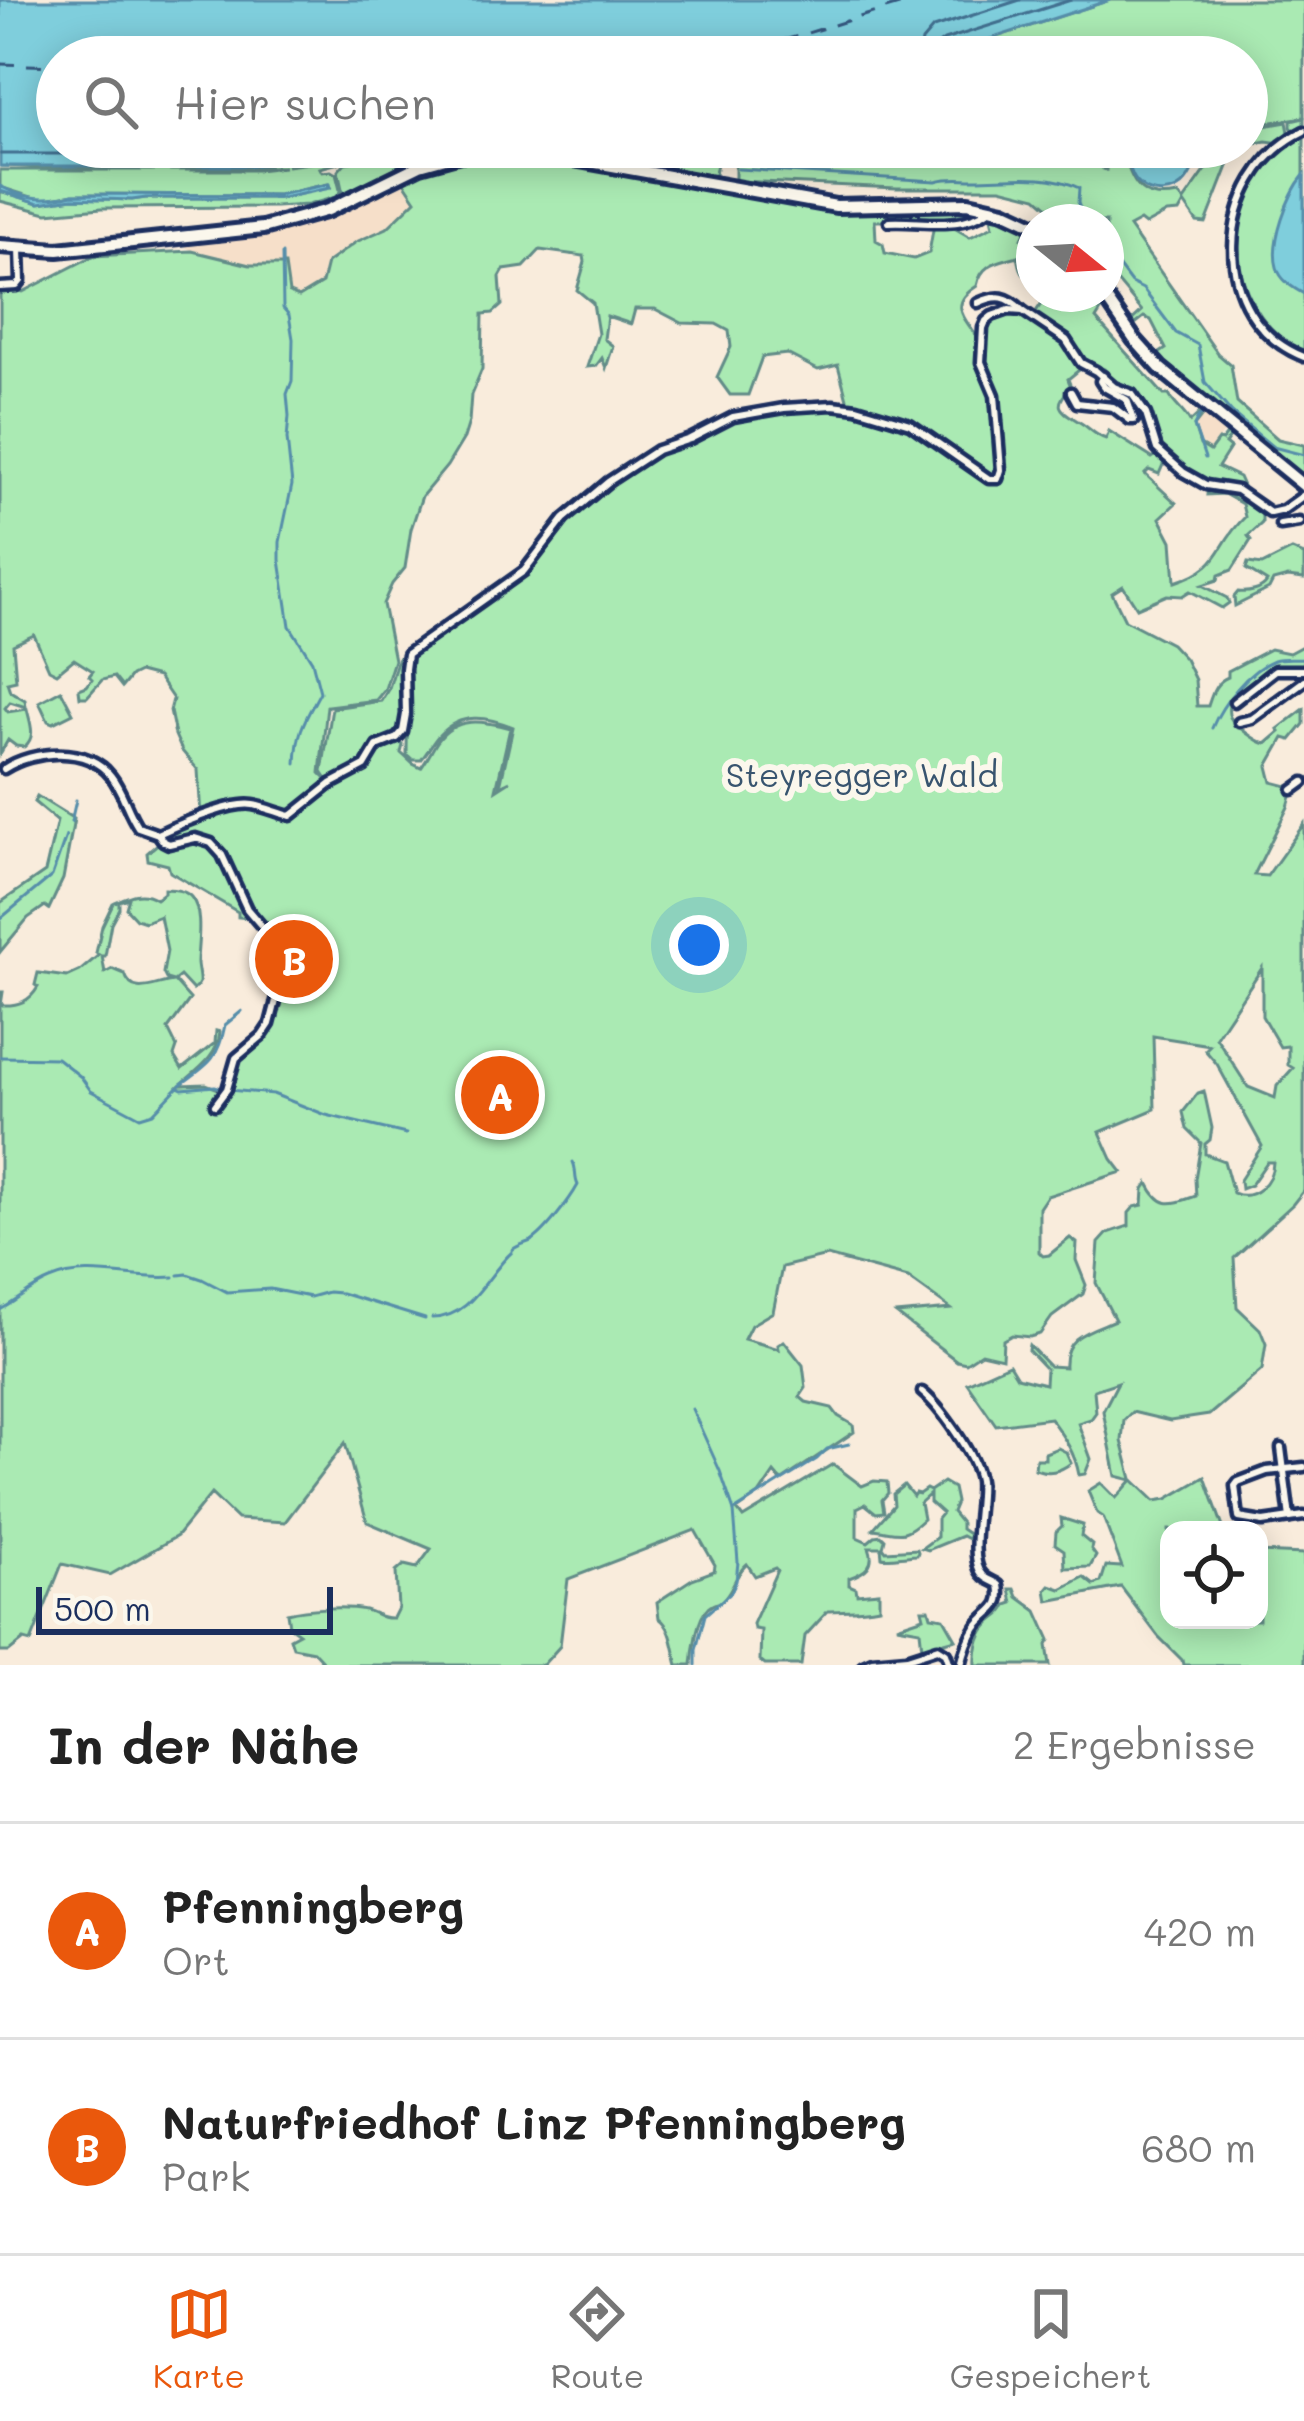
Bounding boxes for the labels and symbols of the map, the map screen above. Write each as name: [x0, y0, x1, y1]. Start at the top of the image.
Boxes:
north arrow: [1016, 204, 1124, 312]
park label: Steyregger Wald: [726, 752, 998, 796]
pin: B: [255, 914, 333, 1004]
your location: [669, 915, 729, 975]
pin: A: [461, 1050, 539, 1140]
scale bar: [36, 1581, 333, 1634]

